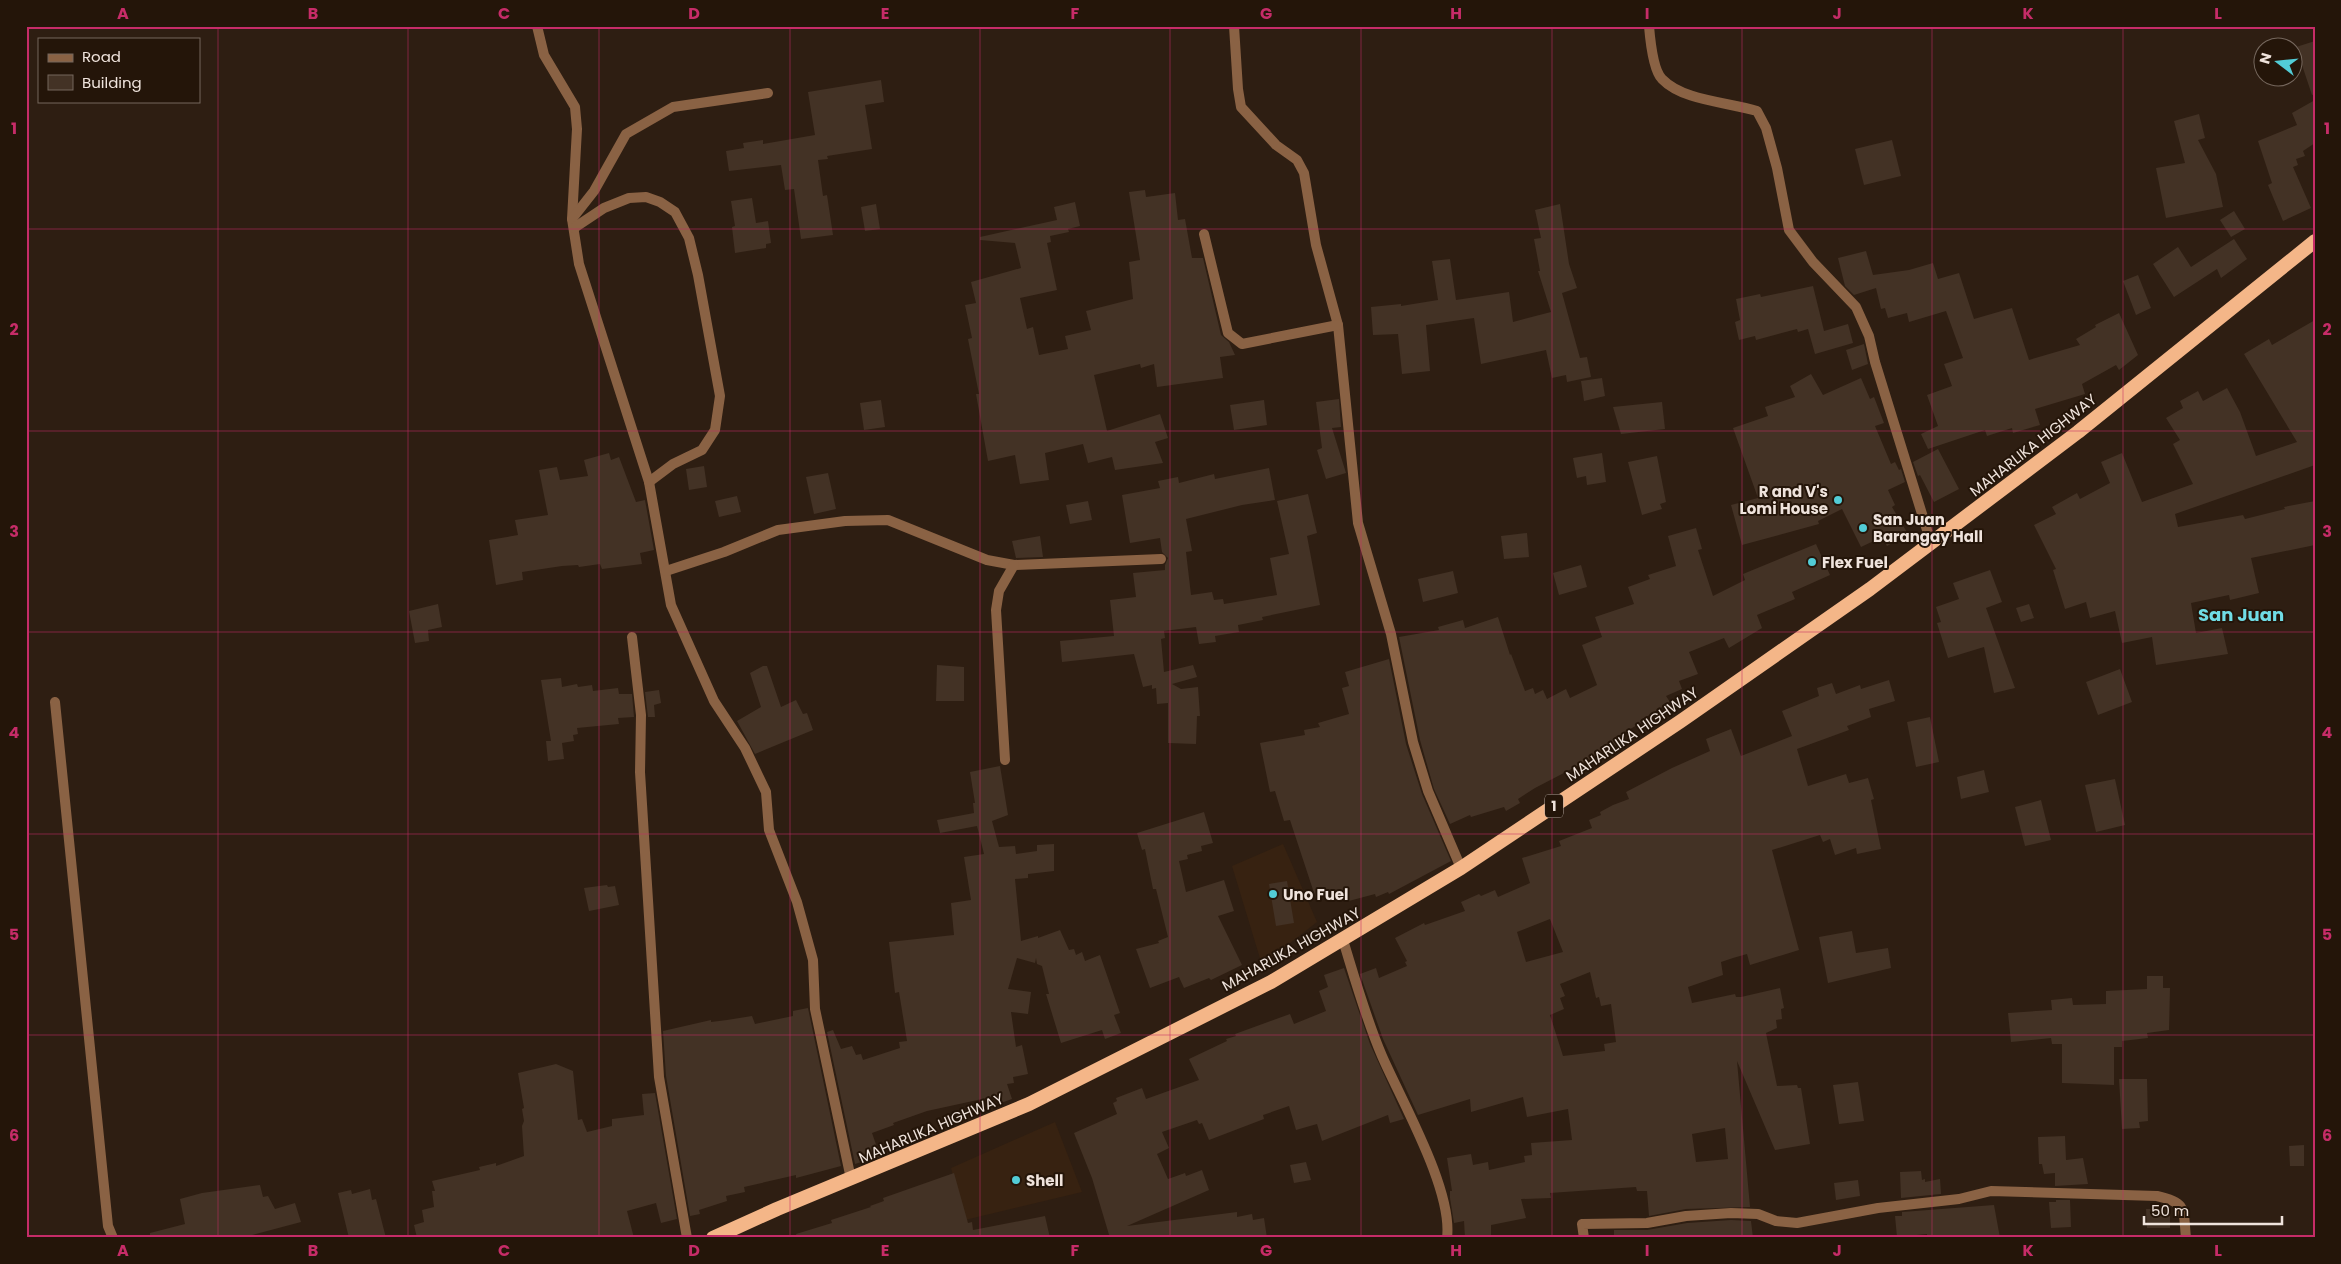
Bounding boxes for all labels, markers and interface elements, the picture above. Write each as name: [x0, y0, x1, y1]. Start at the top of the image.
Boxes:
text: A: [117, 2, 129, 25]
text: B: [308, 2, 318, 25]
text: C: [498, 2, 510, 25]
text: D: [688, 2, 700, 25]
text: E: [881, 2, 889, 25]
text: F: [1071, 2, 1080, 25]
text: G: [1260, 2, 1272, 25]
text: H: [1450, 2, 1462, 25]
text: I: [1645, 2, 1649, 25]
text: J: [1832, 2, 1842, 25]
text: K: [2022, 2, 2034, 25]
text: L: [2214, 2, 2222, 25]
legend: [38, 38, 200, 102]
north arrow: [2254, 38, 2304, 88]
text: Road: [82, 46, 121, 67]
text: N: [2254, 51, 2277, 66]
text: Building: [82, 72, 142, 93]
text: 1: [11, 117, 17, 140]
text: 1: [2324, 117, 2330, 140]
text: 2: [9, 318, 19, 341]
text: 2: [2322, 318, 2332, 341]
street label: MAHARLIKA HIGHWAY: [1965, 389, 2101, 501]
place label: R and V's Lomi House: [1740, 481, 1828, 519]
marker: R and V's Lomi House: [1832, 494, 1844, 506]
place label: San Juan Barangay Hall: [1873, 509, 1983, 547]
text: 3: [9, 520, 19, 543]
text: 3: [2322, 520, 2332, 543]
marker: San Juan Barangay Hall: [1857, 522, 1869, 534]
place label: Flex Fuel: [1822, 552, 1888, 573]
marker: Flex Fuel: [1806, 556, 1818, 568]
district label: San Juan: [2198, 602, 2284, 627]
street label: MAHARLIKA HIGHWAY: [1562, 682, 1703, 786]
text: 4: [9, 721, 20, 744]
text: 4: [2322, 721, 2333, 744]
road number: 1: [1545, 794, 1563, 818]
place label: Uno Fuel: [1283, 884, 1348, 905]
marker: Uno Fuel: [1267, 888, 1279, 900]
street label: MAHARLIKA HIGHWAY: [1218, 902, 1364, 996]
text: 5: [9, 923, 19, 946]
text: 5: [2322, 923, 2332, 946]
street label: MAHARLIKA HIGHWAY: [855, 1088, 1007, 1168]
text: 6: [9, 1124, 19, 1147]
text: 6: [2322, 1124, 2332, 1147]
place label: Shell: [1026, 1170, 1063, 1191]
marker: Shell: [1010, 1174, 1022, 1186]
scale bar: [2144, 1194, 2281, 1226]
text: 50 m: [2151, 1200, 2189, 1221]
text: A: [117, 1239, 129, 1262]
text: B: [308, 1239, 318, 1262]
text: C: [498, 1239, 510, 1262]
text: D: [688, 1239, 700, 1262]
text: E: [881, 1239, 889, 1262]
text: F: [1071, 1239, 1080, 1262]
text: G: [1260, 1239, 1272, 1262]
text: H: [1450, 1239, 1462, 1262]
text: I: [1645, 1239, 1649, 1262]
text: J: [1832, 1239, 1842, 1262]
text: K: [2022, 1239, 2034, 1262]
text: L: [2214, 1239, 2222, 1262]

